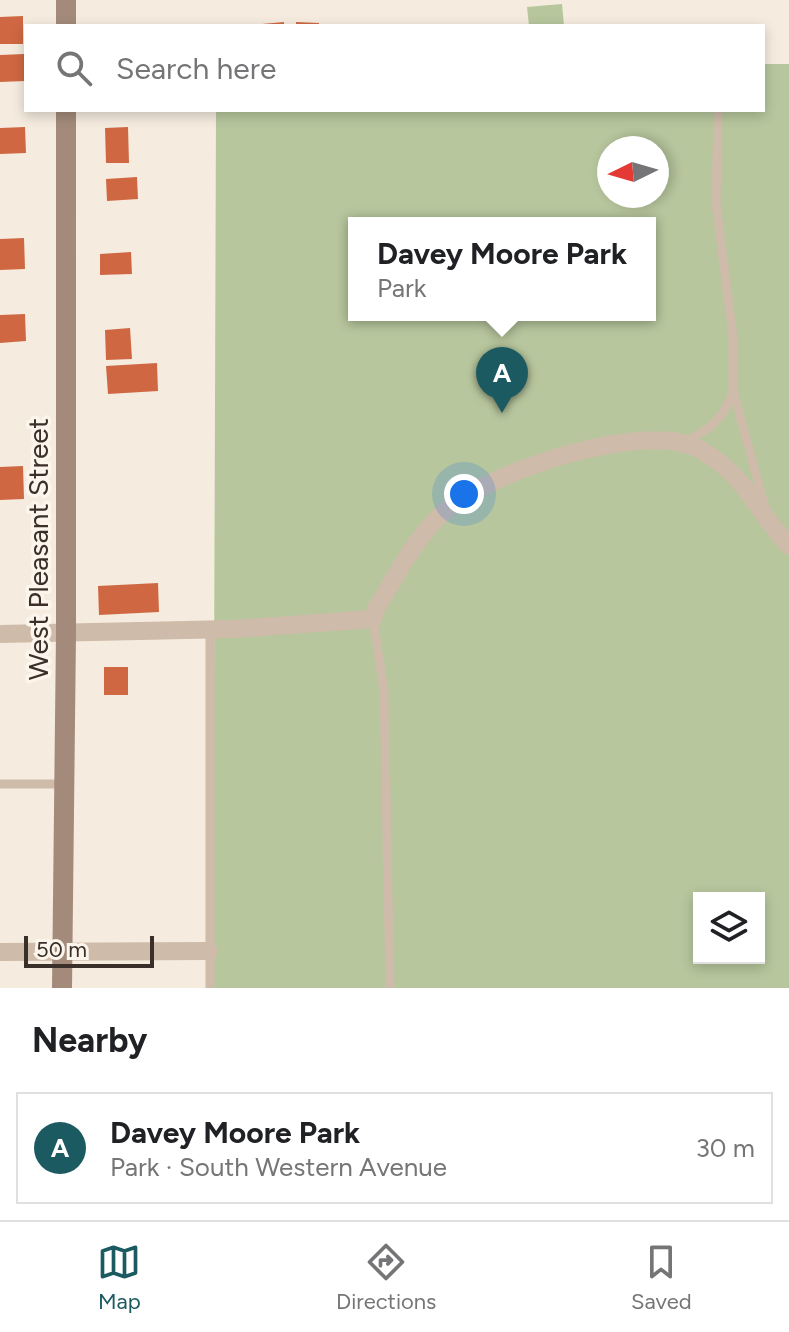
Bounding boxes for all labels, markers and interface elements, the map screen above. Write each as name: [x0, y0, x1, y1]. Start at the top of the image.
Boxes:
search box: [24, 24, 765, 112]
icon: search: [52, 46, 96, 90]
text: Search here: [116, 50, 276, 87]
north arrow: [597, 136, 669, 208]
popup: [348, 217, 656, 321]
text: Davey Moore Park: [377, 235, 627, 272]
text: Park: [377, 272, 426, 304]
pin: A: [476, 347, 528, 413]
street label: West Pleasant Street: [21, 418, 55, 680]
your location: [444, 474, 484, 514]
map controls: [693, 892, 765, 964]
button: layers: [693, 892, 765, 964]
scale bar: [24, 932, 154, 968]
text: 50 m: [36, 936, 87, 963]
text: Nearby: [32, 1020, 147, 1061]
text: Davey Moore Park: [110, 1114, 360, 1151]
text: A: [51, 1132, 69, 1164]
text: 30 m: [696, 1132, 755, 1164]
text: Park · South Western Avenue: [110, 1151, 447, 1183]
tab: Map: [97, 1240, 141, 1315]
tab: Directions: [336, 1240, 436, 1315]
tab: Saved: [631, 1240, 692, 1315]

